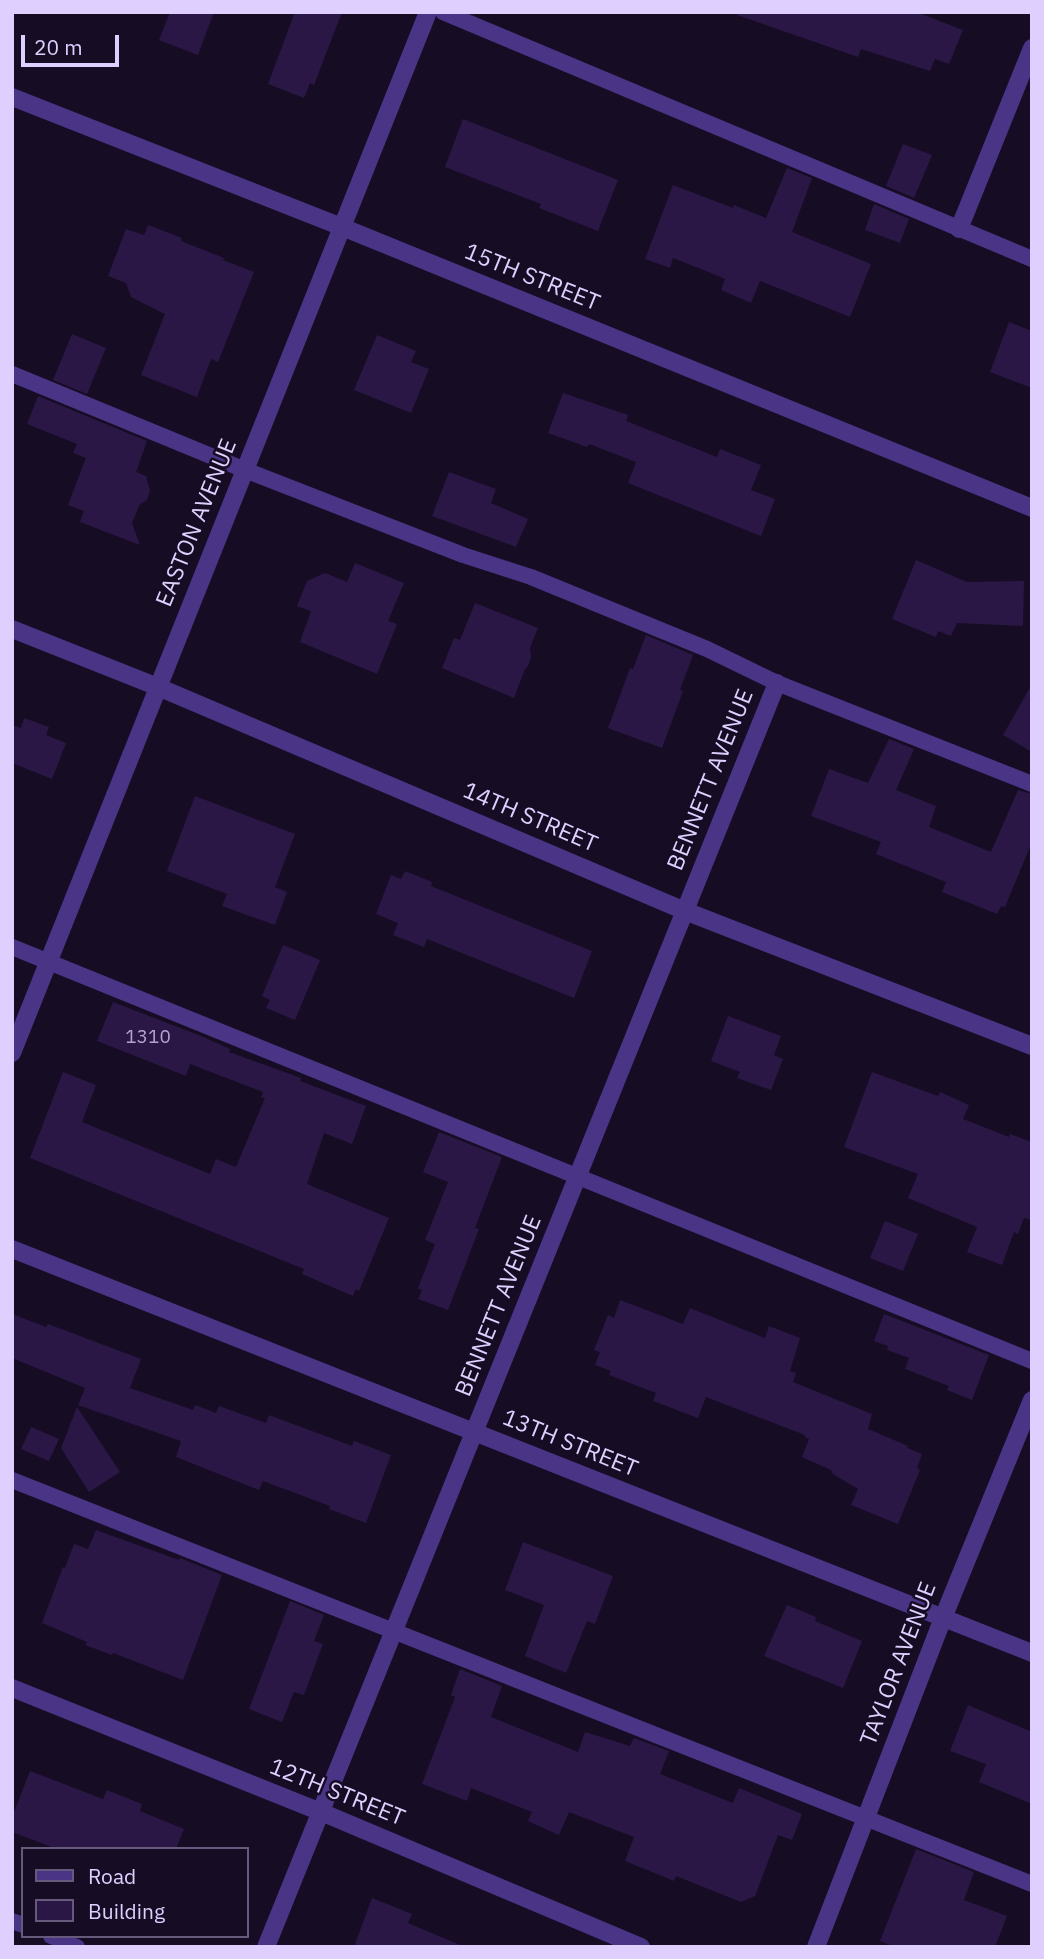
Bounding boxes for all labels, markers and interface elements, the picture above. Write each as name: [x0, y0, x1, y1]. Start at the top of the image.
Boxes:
scale bar: [24, 21, 122, 65]
text: 20 m: [34, 33, 83, 61]
street label: 15TH STREET: [460, 238, 604, 318]
street label: EASTON AVENUE: [151, 435, 243, 611]
street label: BENNETT AVENUE: [662, 685, 760, 875]
street label: 14TH STREET: [459, 777, 601, 859]
house number: 1310: [125, 1027, 171, 1049]
street label: BENNETT AVENUE: [450, 1211, 548, 1401]
street label: 13TH STREET: [498, 1404, 642, 1484]
street label: TAYLOR AVENUE: [855, 1579, 943, 1749]
street label: 12TH STREET: [265, 1753, 409, 1833]
legend: [21, 1847, 248, 1938]
text: Road: [88, 1862, 136, 1890]
text: Building: [88, 1897, 165, 1925]

